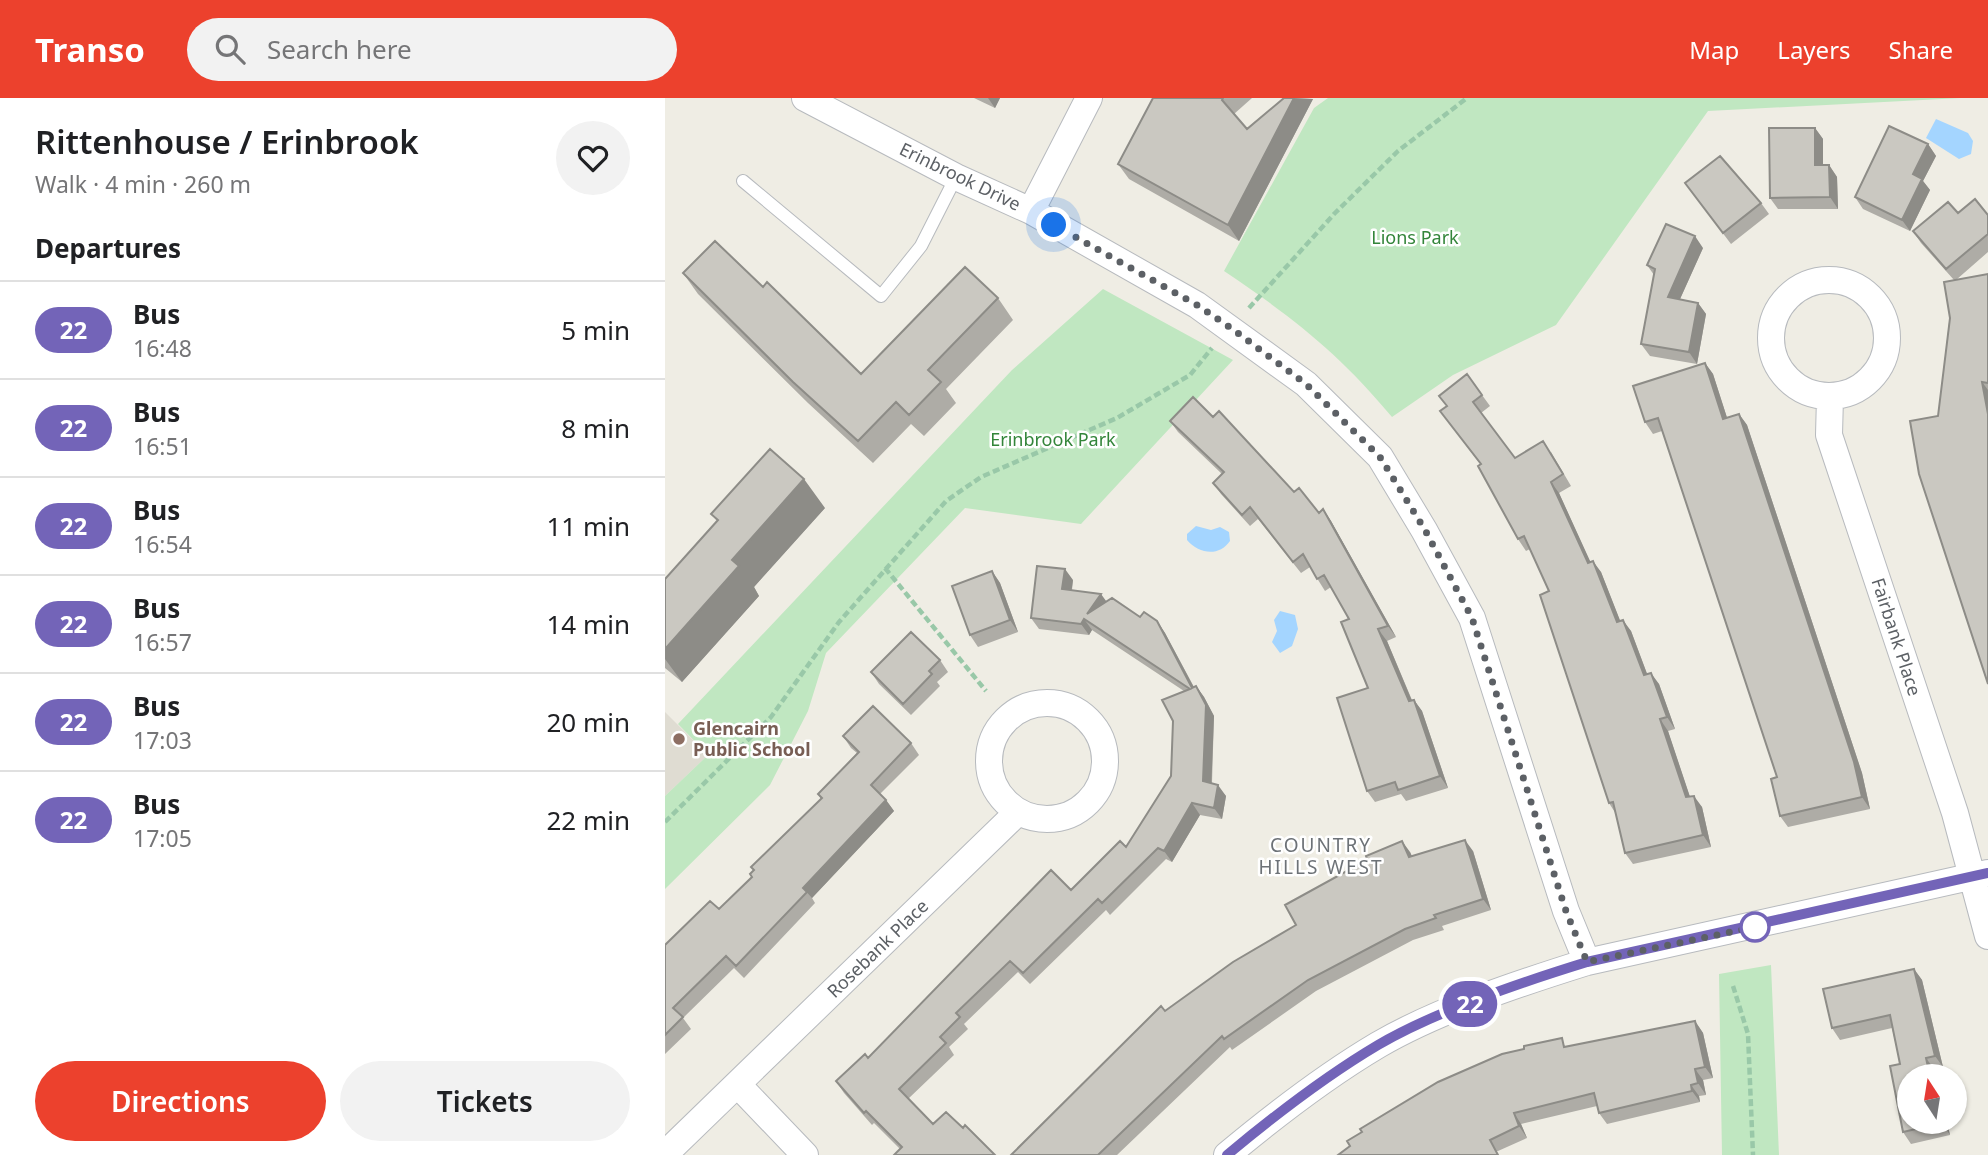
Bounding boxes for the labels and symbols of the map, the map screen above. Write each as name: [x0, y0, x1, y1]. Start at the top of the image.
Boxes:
street label: Erinbrook Drive: [896, 136, 1025, 216]
your location: [1036, 207, 1071, 242]
park label: Lions Park: [1371, 225, 1459, 249]
park label: Erinbrook Park: [990, 427, 1116, 451]
street label: Fairbank Place: [1867, 575, 1927, 699]
place label: Glencairn Public School: [693, 716, 811, 761]
marker: Glencairn Public School: [671, 731, 687, 747]
district label: COUNTRY HILLS WEST: [1258, 832, 1384, 880]
street label: Rosebank Place: [822, 894, 933, 1003]
unlabelled marker: [1740, 912, 1770, 942]
line badge: 22: [1439, 981, 1501, 1027]
north arrow: [1897, 1064, 1967, 1134]

